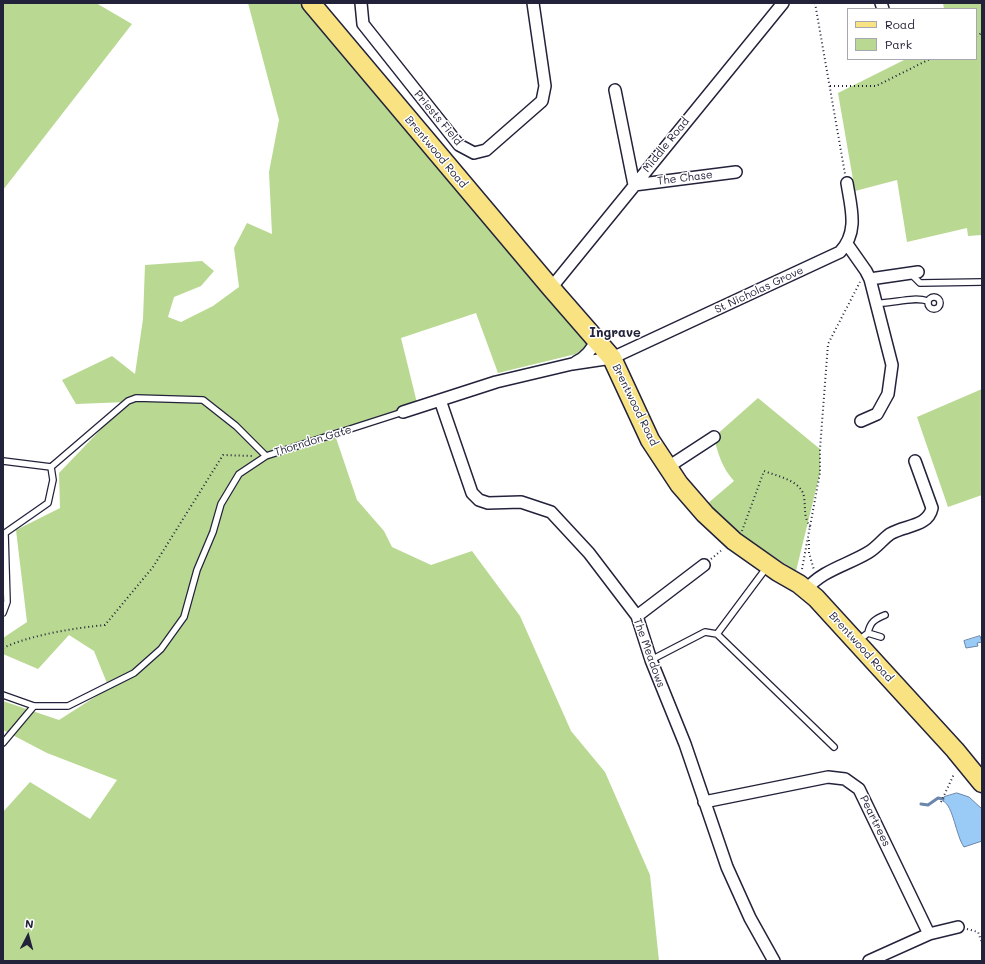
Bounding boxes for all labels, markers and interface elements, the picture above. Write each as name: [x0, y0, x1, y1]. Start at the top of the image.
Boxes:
legend: [847, 8, 977, 60]
text: Road: [885, 16, 915, 32]
text: Park: [885, 36, 912, 52]
street label: Priests Field: [411, 88, 465, 148]
street label: Brentwood Road: [402, 113, 470, 191]
street label: Middle Road: [640, 115, 692, 175]
street label: The Chase: [657, 168, 713, 188]
street label: St Nicholas Grove: [712, 264, 806, 316]
district label: Ingrave: [589, 325, 641, 341]
street label: Brentwood Road: [609, 362, 661, 448]
street label: Thorndon Gate: [273, 423, 353, 459]
street label: Brentwood Road: [826, 609, 896, 685]
street label: The Meadows: [630, 617, 668, 689]
street label: Peartrees: [857, 793, 893, 849]
north arrow: [8, 916, 48, 956]
text: N: [24, 916, 34, 931]

